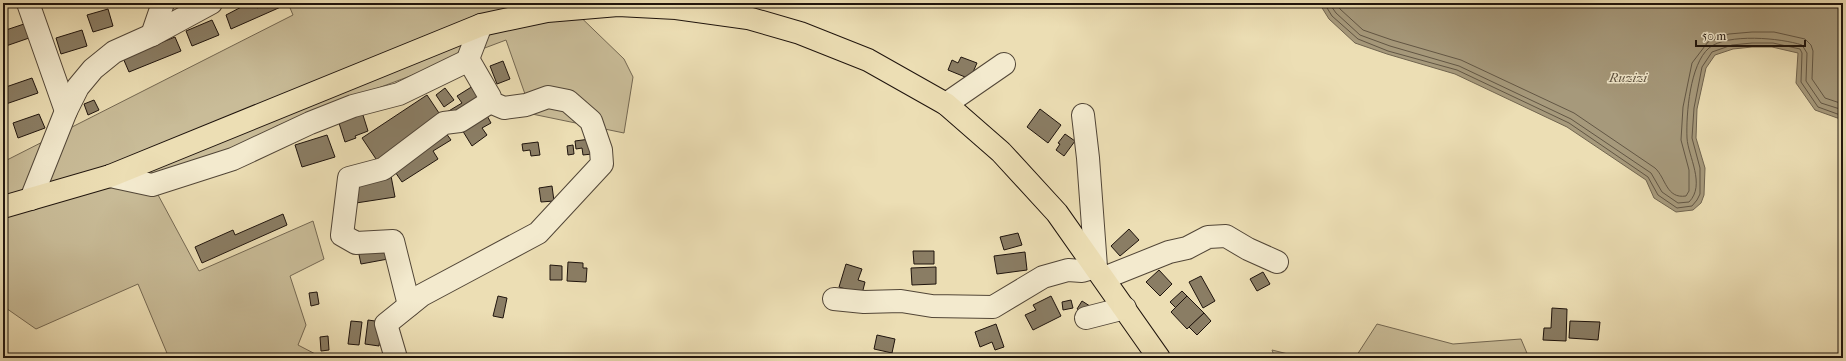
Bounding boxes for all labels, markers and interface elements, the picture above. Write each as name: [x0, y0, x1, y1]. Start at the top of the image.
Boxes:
scale bar: [1696, 22, 1805, 48]
text: 50 m: [1702, 29, 1726, 43]
water label: Ruzizi: [1608, 70, 1648, 85]

